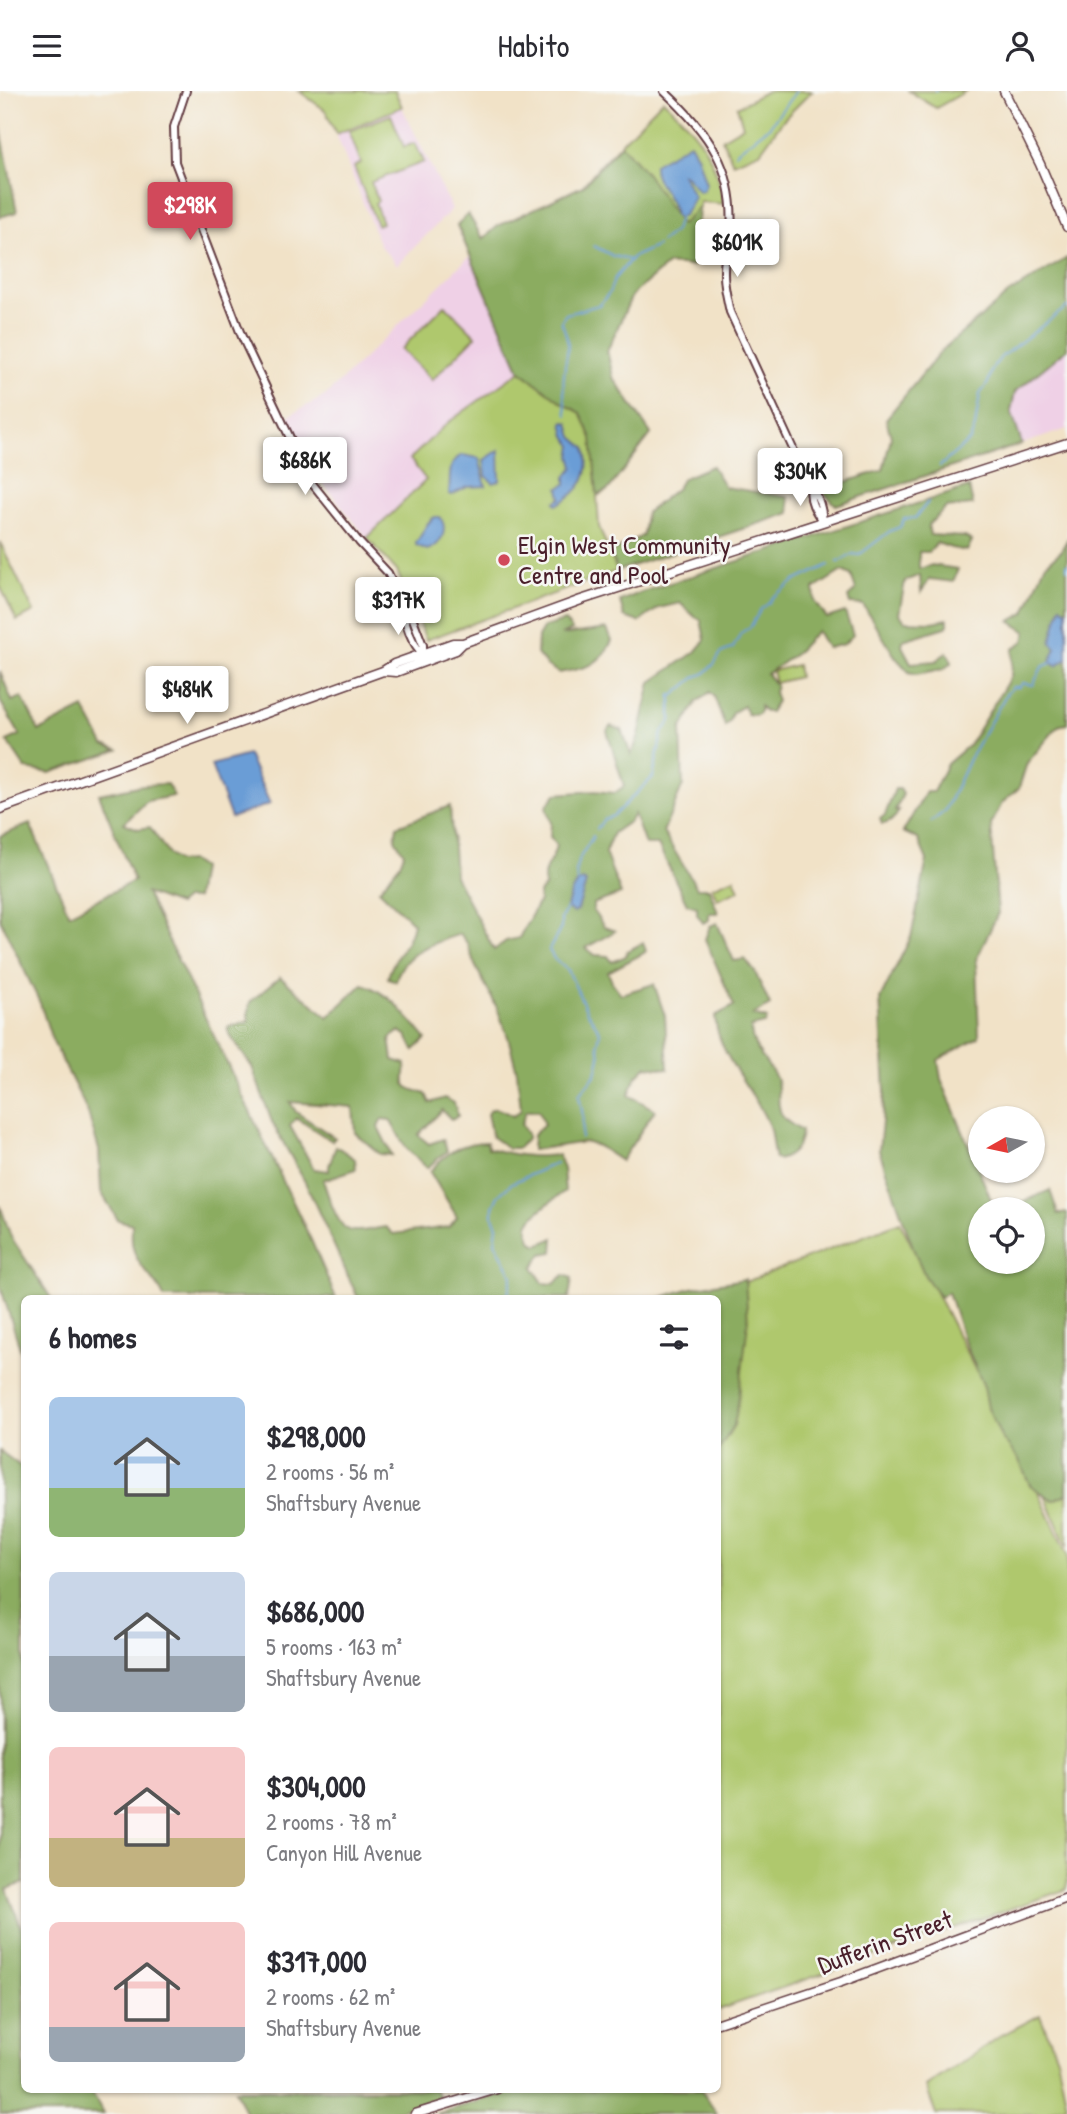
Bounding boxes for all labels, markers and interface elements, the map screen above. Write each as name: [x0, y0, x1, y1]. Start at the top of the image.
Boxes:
text: Habito: [498, 24, 569, 67]
icon: menu: [28, 27, 66, 65]
icon: person: [1001, 27, 1039, 65]
pin: $298K: [141, 183, 239, 242]
text: $298K: [164, 189, 216, 220]
pin: $601K: [688, 219, 786, 279]
text: $601K: [711, 226, 763, 257]
pin: $686K: [256, 437, 354, 497]
text: $686K: [279, 444, 331, 475]
pin: $304K: [751, 449, 849, 508]
text: $304K: [774, 455, 826, 486]
place label: Elgin West Community Centre and Pool: [518, 527, 731, 592]
marker: Elgin West Community Centre and Pool: [496, 552, 512, 568]
pin: $317K: [349, 577, 447, 637]
text: $317K: [371, 584, 425, 615]
pin: $484K: [138, 667, 236, 726]
text: $484K: [162, 673, 212, 704]
north arrow: [968, 1106, 1045, 1183]
map controls: [968, 1106, 1045, 1274]
button: locate: [968, 1197, 1045, 1274]
text: 6 homes: [49, 1317, 136, 1357]
icon: filters: [655, 1318, 693, 1356]
text: $298,000: [266, 1416, 366, 1456]
icon: home: [105, 1425, 189, 1509]
text: 2 rooms · 56 m²: [266, 1456, 394, 1487]
text: Shaftsbury Avenue: [266, 1487, 421, 1518]
text: $686,000: [266, 1591, 365, 1631]
icon: home: [105, 1600, 189, 1684]
text: 5 rooms · 163 m²: [266, 1631, 402, 1662]
text: Shaftsbury Avenue: [266, 1662, 421, 1693]
text: $304,000: [266, 1766, 366, 1806]
icon: home: [105, 1775, 189, 1859]
text: 2 rooms · 78 m²: [266, 1806, 397, 1837]
text: Canyon Hill Avenue: [266, 1837, 422, 1868]
street label: Dufferin Street: [813, 1901, 958, 1982]
text: $317,000: [266, 1941, 367, 1981]
icon: home: [105, 1950, 189, 2034]
text: 2 rooms · 62 m²: [266, 1981, 395, 2012]
text: Shaftsbury Avenue: [266, 2012, 421, 2043]

